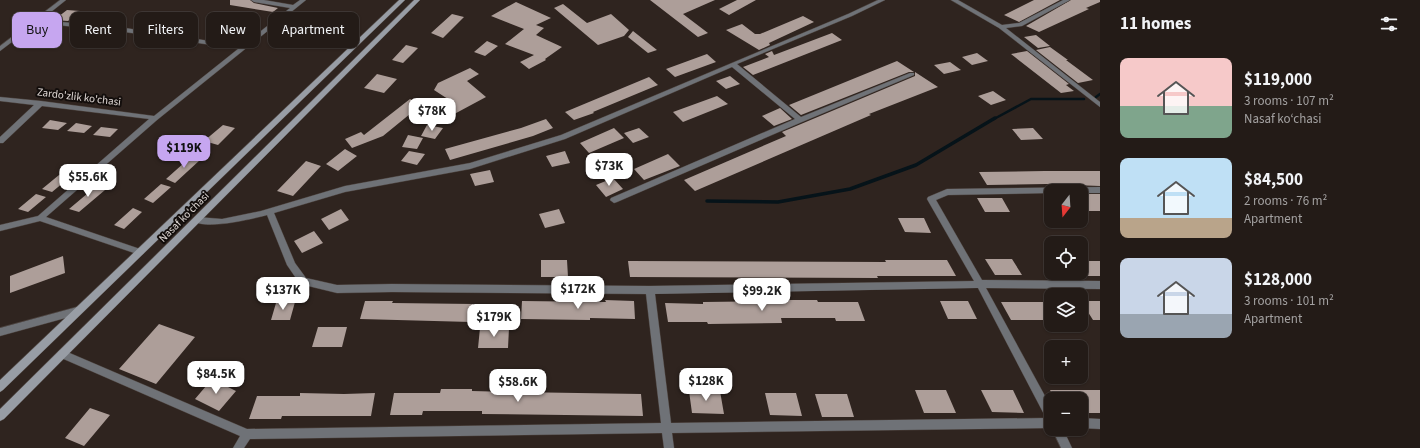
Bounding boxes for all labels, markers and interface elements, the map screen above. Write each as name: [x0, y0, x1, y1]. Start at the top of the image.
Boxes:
chip: Buy: [12, 12, 62, 48]
chip: Rent: [70, 12, 126, 48]
chip: Filters: [134, 12, 198, 48]
chip: New: [206, 12, 260, 48]
chip: Apartment: [268, 12, 359, 48]
text: 11 homes: [1120, 12, 1191, 36]
icon: filters: [1378, 13, 1400, 35]
text: $119,000: [1244, 68, 1312, 92]
icon: home: [1152, 74, 1200, 122]
street label: Zardo'zlik ko'chasi: [36, 84, 122, 110]
text: 3 rooms · 107 m²: [1244, 92, 1334, 110]
pin: $78K: [408, 98, 456, 132]
text: $78K: [418, 102, 446, 120]
text: Nasaf ko‘chasi: [1244, 110, 1321, 128]
pin: $119K: [156, 135, 212, 169]
text: $119K: [166, 139, 202, 157]
pin: $73K: [585, 153, 633, 187]
text: $73K: [595, 157, 623, 175]
pin: $55.6K: [55, 164, 121, 198]
text: $55.6K: [68, 168, 108, 186]
text: $84,500: [1244, 168, 1303, 192]
icon: home: [1152, 174, 1200, 222]
north arrow: [1044, 184, 1088, 228]
map controls: [1044, 184, 1088, 436]
street label: Nasaf ko‘chasi: [156, 189, 212, 245]
text: 2 rooms · 76 m²: [1244, 192, 1327, 210]
text: Apartment: [1244, 210, 1302, 228]
button: locate: [1044, 236, 1088, 280]
text: $128,000: [1244, 268, 1312, 292]
icon: home: [1152, 274, 1200, 322]
pin: $172K: [550, 276, 606, 310]
pin: $137K: [255, 277, 311, 311]
pin: $99.2K: [729, 278, 795, 312]
text: $172K: [560, 280, 596, 298]
text: $137K: [265, 281, 301, 299]
text: $99.2K: [742, 282, 782, 300]
button: layers: [1044, 288, 1088, 332]
text: 3 rooms · 101 m²: [1244, 292, 1334, 310]
pin: $179K: [466, 304, 522, 338]
text: $179K: [476, 308, 512, 326]
text: Apartment: [1244, 310, 1302, 328]
button: +: [1044, 340, 1088, 384]
pin: $84.5K: [183, 361, 249, 395]
text: $84.5K: [196, 365, 236, 383]
pin: $128K: [678, 368, 734, 402]
pin: $58.6K: [485, 369, 551, 403]
text: $128K: [688, 372, 724, 390]
text: $58.6K: [498, 373, 538, 391]
button: −: [1044, 392, 1088, 436]

